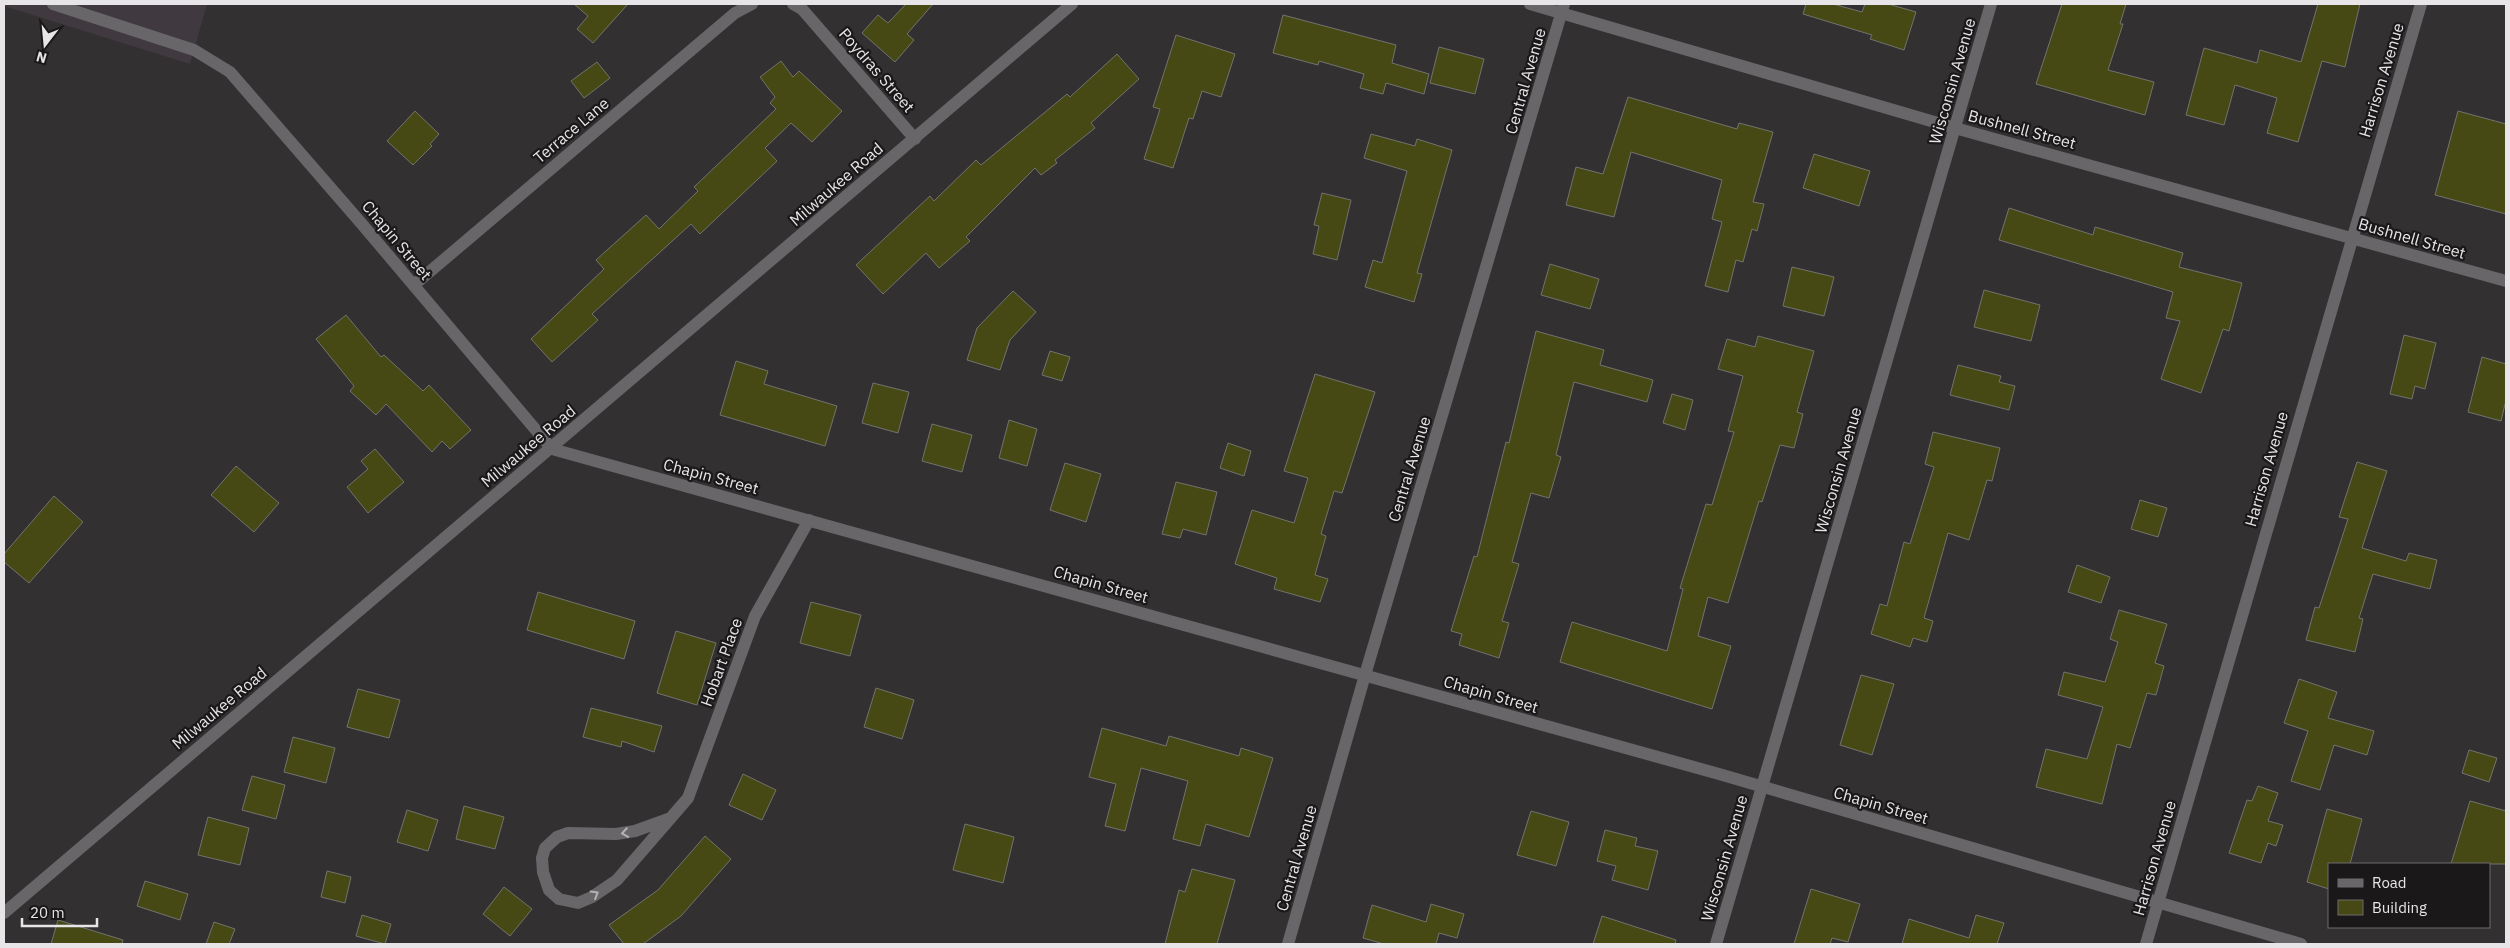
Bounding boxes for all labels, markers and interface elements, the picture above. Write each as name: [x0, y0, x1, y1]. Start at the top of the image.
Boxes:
street label: Wisconsin Avenue: [1924, 15, 1980, 146]
north arrow: [20, 20, 70, 70]
street label: Harrison Avenue: [2354, 20, 2408, 140]
street label: Poydras Street: [835, 24, 919, 116]
street label: Central Avenue: [1500, 25, 1550, 136]
text: N: [34, 47, 49, 68]
street label: Terrace Lane: [529, 93, 613, 167]
street label: Bushnell Street: [1966, 105, 2078, 153]
street label: Milwaukee Road: [785, 138, 887, 230]
street label: Chapin Street: [358, 196, 436, 284]
street label: Bushnell Street: [2356, 213, 2468, 263]
street label: Milwaukee Road: [477, 401, 579, 491]
street label: Wisconsin Avenue: [1810, 404, 1866, 535]
street label: Harrison Avenue: [2240, 409, 2292, 529]
street label: Central Avenue: [1383, 414, 1435, 524]
street label: Chapin Street: [661, 454, 761, 498]
street label: Chapin Street: [1051, 561, 1151, 607]
street label: Hobart Place: [696, 615, 746, 709]
street label: Milwaukee Road: [168, 663, 270, 753]
street label: Chapin Street: [1441, 671, 1541, 717]
street label: Chapin Street: [1831, 782, 1931, 828]
street label: Wisconsin Avenue: [1696, 792, 1752, 923]
street label: Harrison Avenue: [2128, 798, 2180, 918]
street label: Central Avenue: [1271, 802, 1321, 913]
one-way arrow: [620, 827, 629, 837]
legend: [2328, 863, 2490, 928]
text: Road: [2372, 873, 2407, 892]
one-way arrow: [590, 891, 599, 901]
scale bar: [22, 896, 98, 928]
text: Building: [2372, 898, 2427, 917]
text: 20 m: [30, 903, 65, 922]

